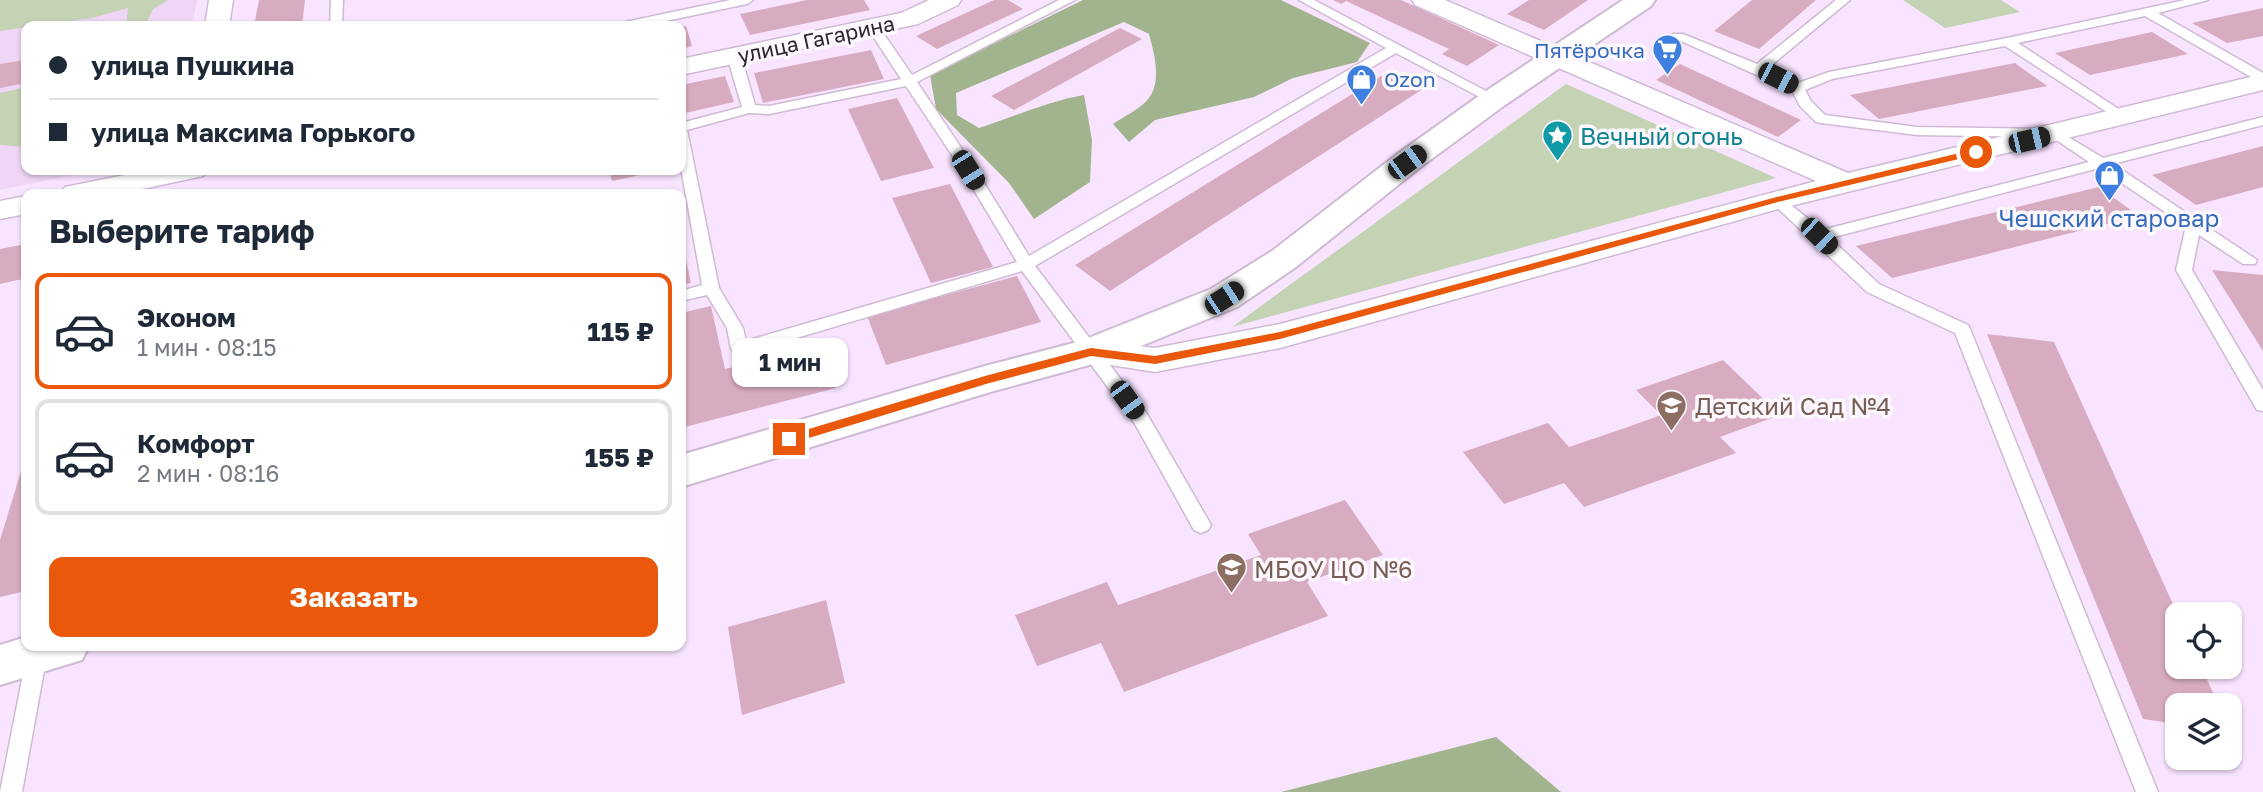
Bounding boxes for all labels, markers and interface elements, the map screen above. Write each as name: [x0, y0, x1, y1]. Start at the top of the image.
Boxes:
street label: улица Гагарина: [735, 10, 897, 68]
supermarket icon: Пятёрочка: [1651, 33, 1685, 77]
place label: Пятёрочка: [1534, 37, 1645, 63]
text: улица Пушкина: [91, 50, 294, 81]
car: [1755, 59, 1802, 97]
shop icon: Ozon: [1344, 62, 1378, 106]
place label: Ozon: [1384, 66, 1436, 92]
text: улица Максима Горького: [91, 117, 415, 148]
place icon: Вечный огонь: [1540, 118, 1574, 162]
place label: Вечный огонь: [1580, 121, 1743, 150]
car: [2007, 125, 2052, 155]
route start: [1960, 136, 1992, 168]
car: [1384, 141, 1431, 183]
car: [948, 147, 989, 193]
shop icon: Чешский старовар: [2092, 158, 2126, 202]
place label: Чешский старовар: [1999, 203, 2219, 232]
text: Выберите тариф: [49, 212, 315, 250]
car: [1797, 214, 1842, 258]
car: [1201, 278, 1248, 318]
icon: car: [53, 300, 116, 363]
text: Эконом: [137, 302, 236, 333]
text: 115 ₽: [587, 316, 654, 347]
text: 1 мин · 08:15: [137, 333, 277, 361]
callout: 1 мин: [731, 338, 847, 386]
text: 1 мин: [759, 348, 821, 376]
car: [1107, 377, 1148, 423]
school or university icon: Детский Сад №4: [1655, 388, 1689, 432]
place label: Детский Сад №4: [1695, 391, 1891, 420]
route end: [773, 423, 805, 455]
icon: car: [53, 426, 116, 489]
text: Комфорт: [137, 428, 255, 459]
text: 155 ₽: [585, 442, 654, 473]
text: 2 мин · 08:16: [137, 459, 279, 487]
school or university icon: МБОУ ЦО №6: [1214, 551, 1248, 595]
place label: МБОУ ЦО №6: [1254, 554, 1412, 583]
button: Заказать: [49, 557, 658, 637]
map controls: [2165, 602, 2242, 770]
button: locate: [2165, 602, 2242, 679]
button: layers: [2165, 693, 2242, 770]

